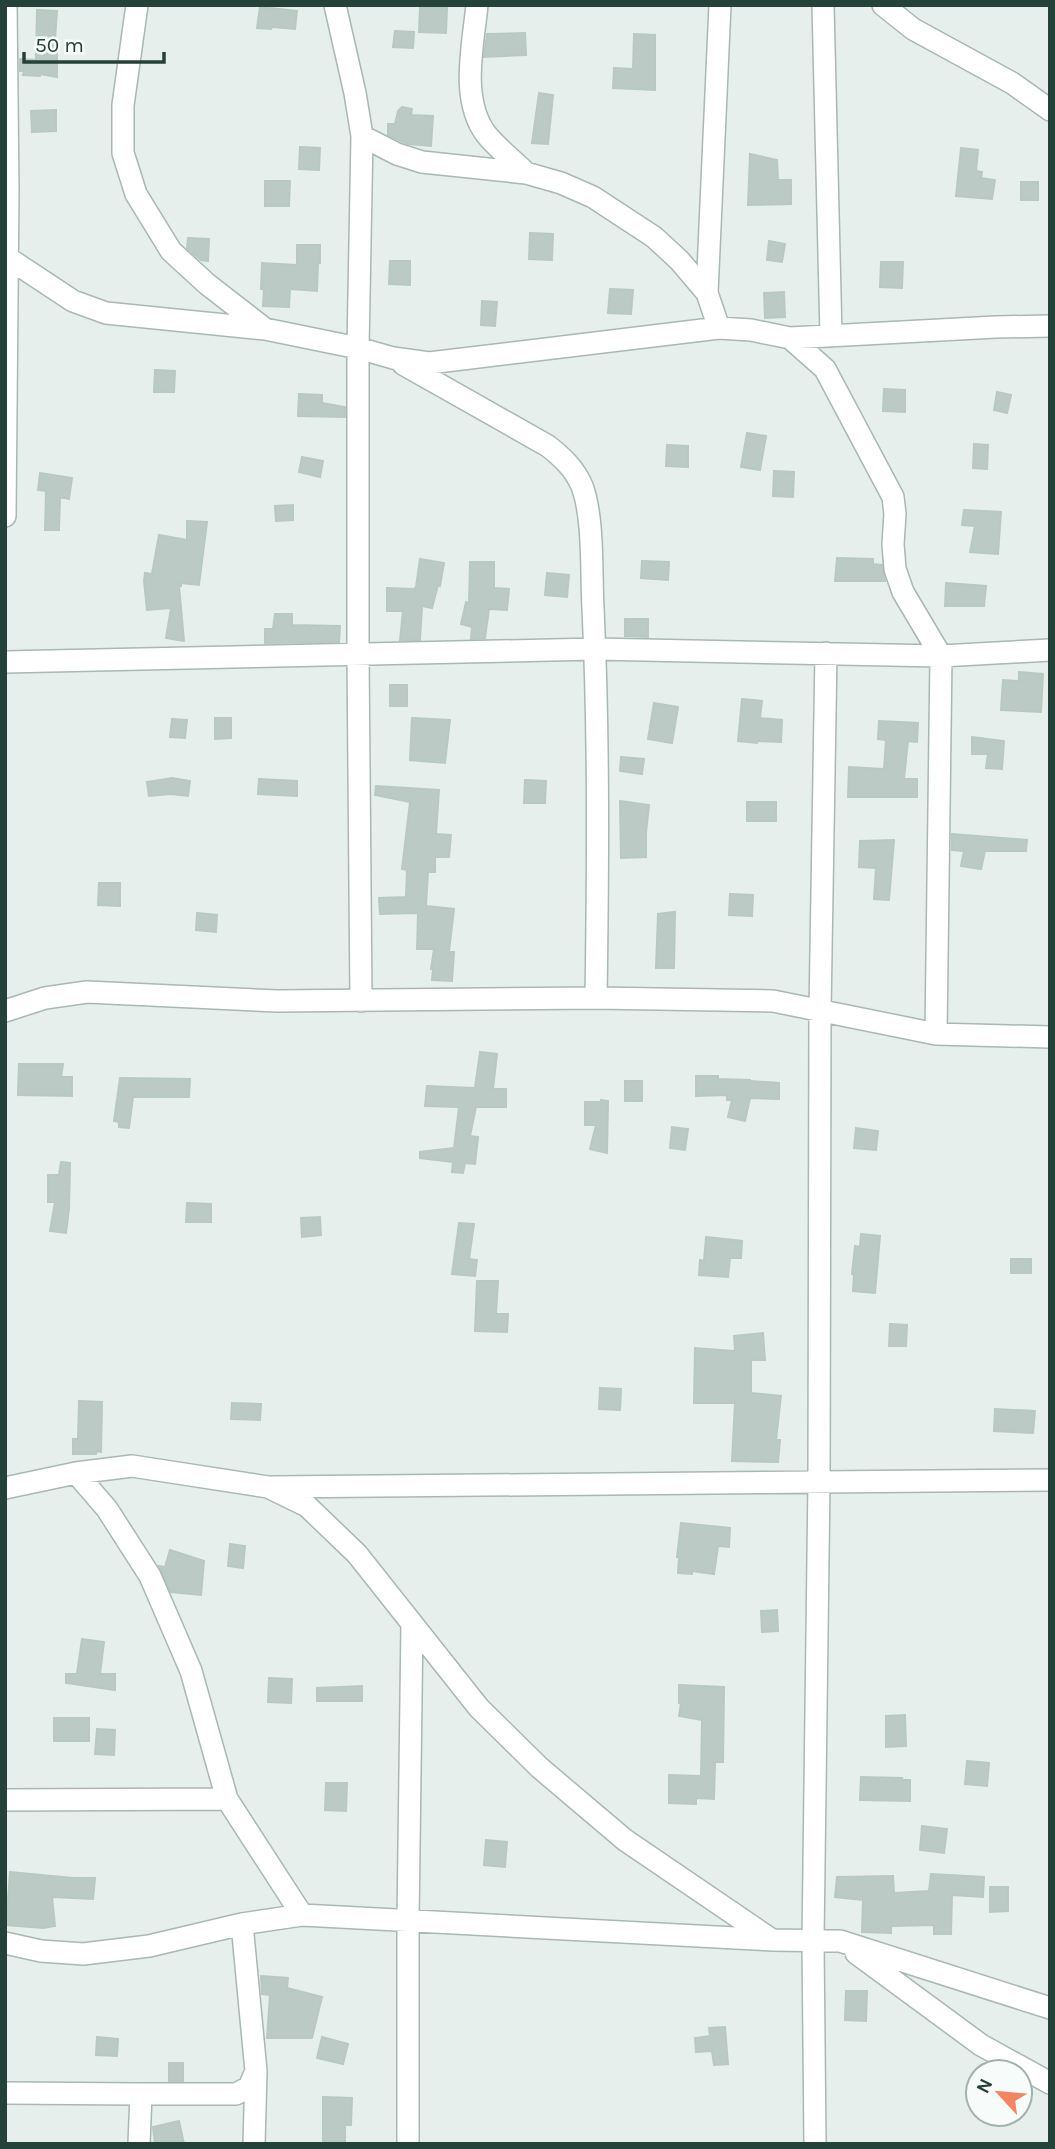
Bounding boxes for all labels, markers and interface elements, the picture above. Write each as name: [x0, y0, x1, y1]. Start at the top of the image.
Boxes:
scale bar: [24, 21, 164, 65]
text: 50 m: [35, 33, 84, 57]
north arrow: [964, 2058, 1034, 2128]
text: N: [972, 2075, 997, 2097]

